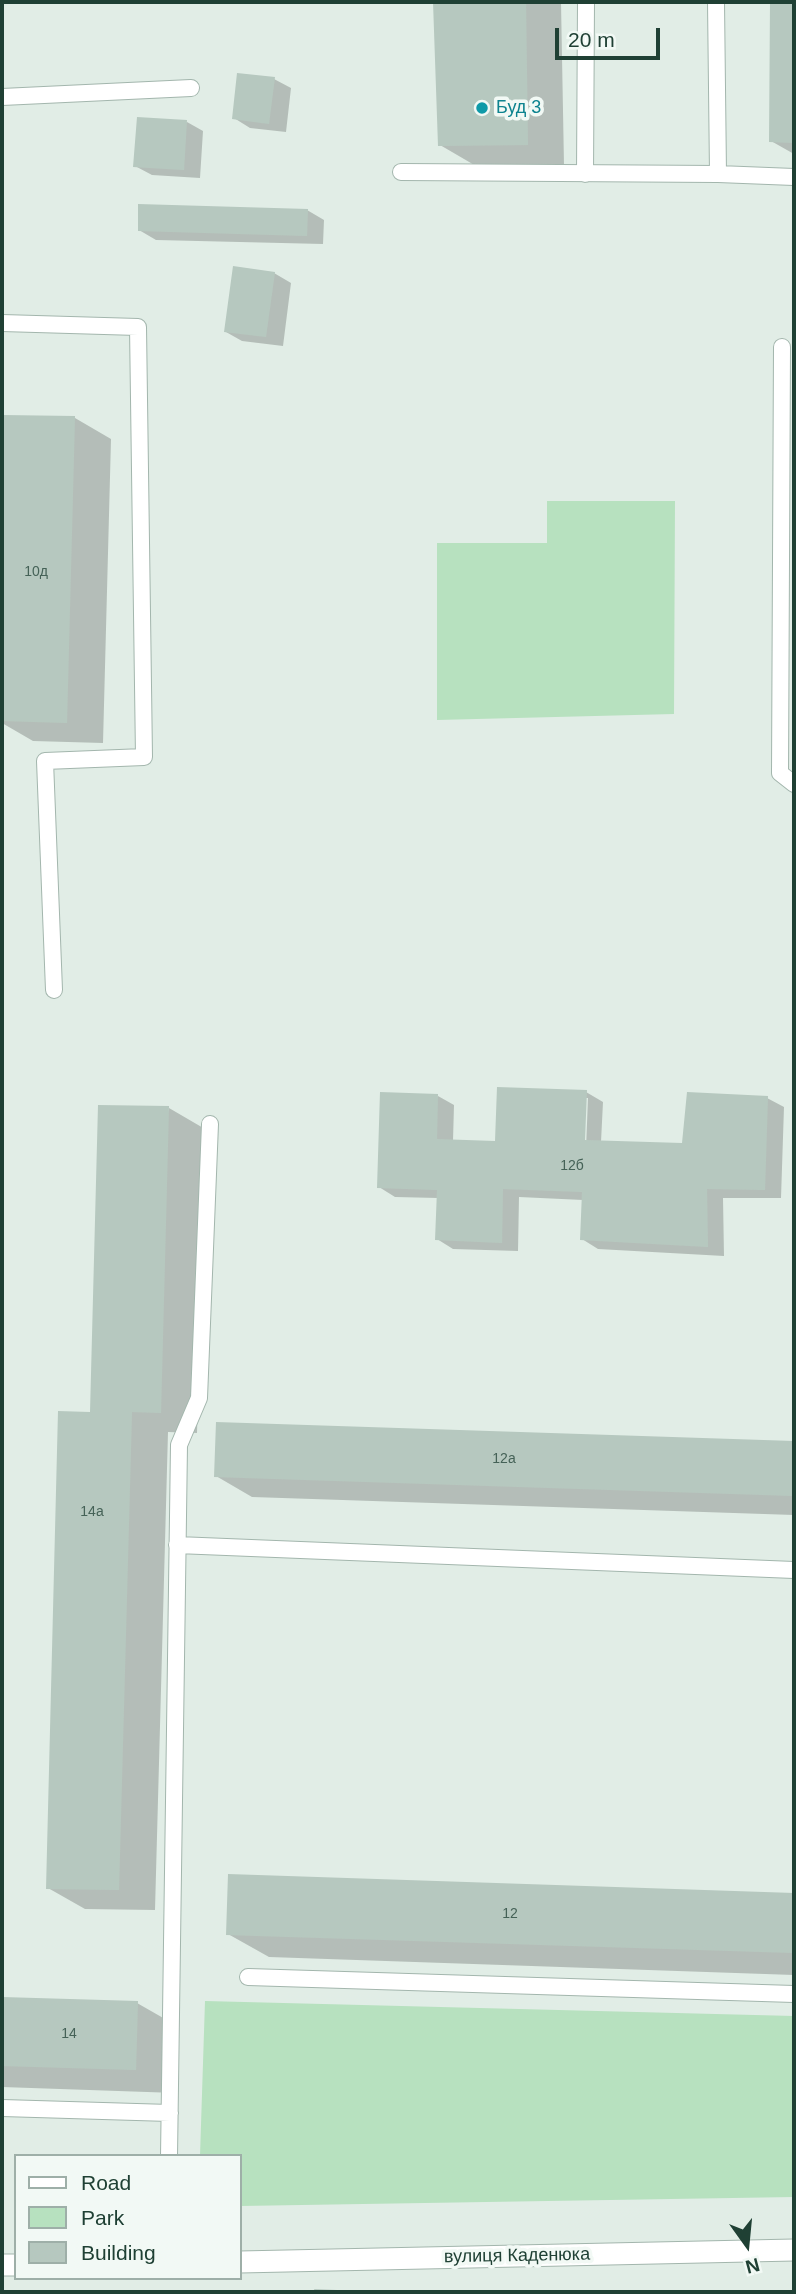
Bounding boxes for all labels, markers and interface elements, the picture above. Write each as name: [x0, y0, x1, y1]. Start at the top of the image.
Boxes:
scale bar: [558, 14, 663, 58]
text: 20 m: [568, 28, 615, 51]
place label: Буд 3: [496, 97, 541, 119]
marker: Буд 3: [474, 100, 490, 116]
house number: 10д: [24, 564, 48, 580]
house number: 12б: [560, 1158, 584, 1174]
house number: 12а: [492, 1451, 516, 1467]
house number: 14а: [80, 1504, 104, 1520]
house number: 12: [502, 1906, 518, 1922]
house number: 14: [61, 2026, 77, 2042]
legend: [14, 2154, 242, 2280]
text: Road: [81, 2171, 131, 2194]
text: Park: [81, 2206, 124, 2229]
north arrow: [712, 2210, 782, 2280]
text: Building: [81, 2241, 156, 2264]
street label: вулиця Каденюка: [444, 2244, 590, 2268]
text: N: [743, 2254, 762, 2278]

